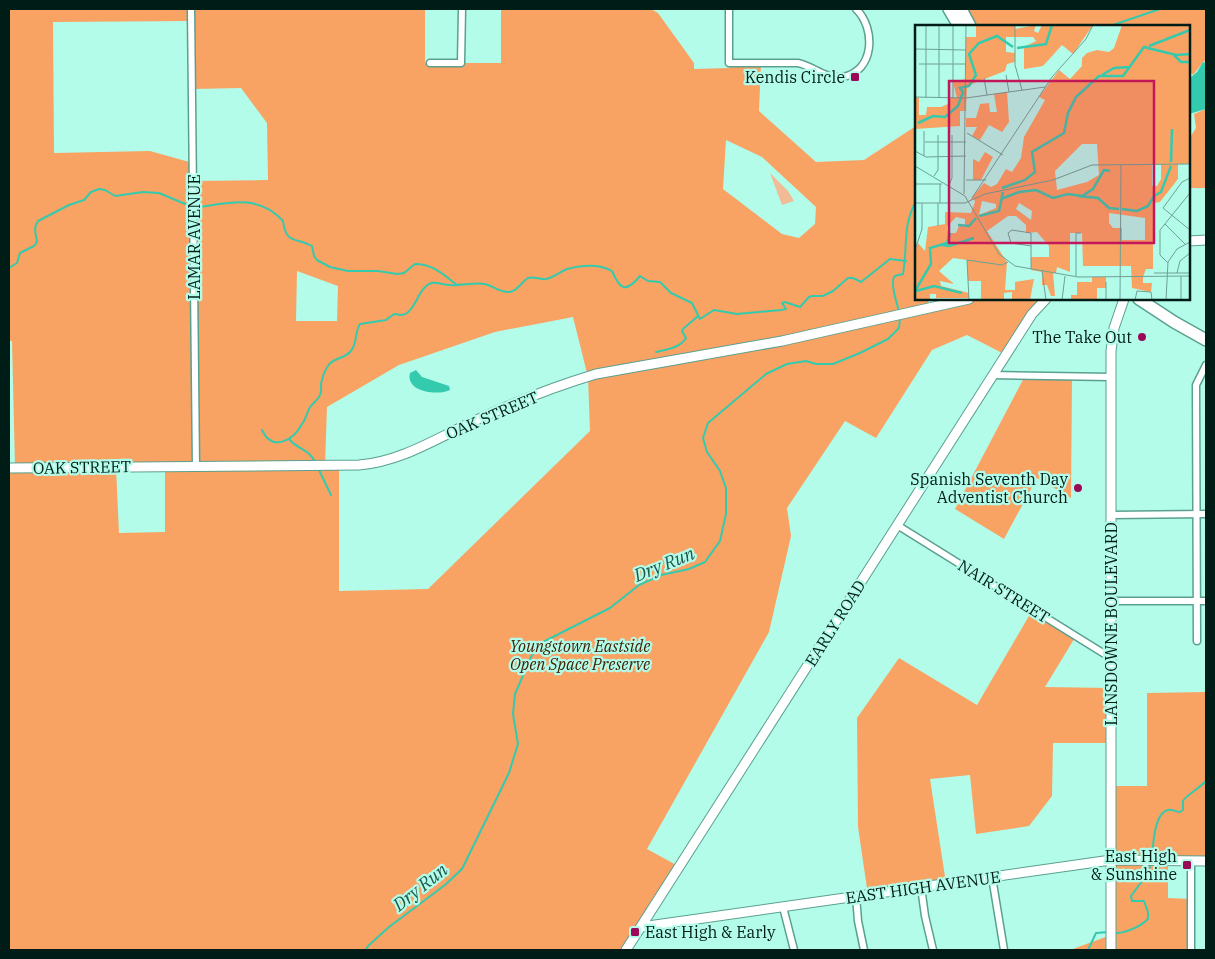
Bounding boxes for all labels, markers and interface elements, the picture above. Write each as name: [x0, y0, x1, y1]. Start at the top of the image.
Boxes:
inset map: [915, 25, 1190, 300]
place label: Kendis Circle: [745, 67, 845, 87]
marker: Kendis Circle: [849, 71, 861, 83]
street label: LAMAR AVENUE: [184, 174, 204, 300]
place label: The Take Out: [1032, 327, 1132, 347]
marker: The Take Out: [1136, 331, 1148, 343]
street label: OAK STREET: [443, 387, 541, 443]
street label: OAK STREET: [33, 456, 131, 478]
place label: Spanish Seventh Day Adventist Church: [910, 469, 1068, 507]
marker: Spanish Seventh Day Adventist Church: [1072, 482, 1084, 494]
street label: LANSDOWNE BOULEVARD: [1101, 522, 1121, 726]
water label: Dry Run: [629, 541, 699, 587]
street label: NAIR STREET: [954, 555, 1054, 627]
street label: EARLY ROAD: [801, 576, 869, 670]
park label: Youngstown Eastside Open Space Preserve: [510, 636, 650, 674]
place label: East High & Sunshine: [1091, 846, 1177, 884]
water label: Dry Run: [387, 858, 453, 917]
marker: East High & Sunshine: [1181, 859, 1193, 871]
street label: EAST HIGH AVENUE: [844, 866, 1002, 908]
place label: East High & Early: [645, 922, 776, 942]
marker: East High & Early: [629, 926, 641, 938]

